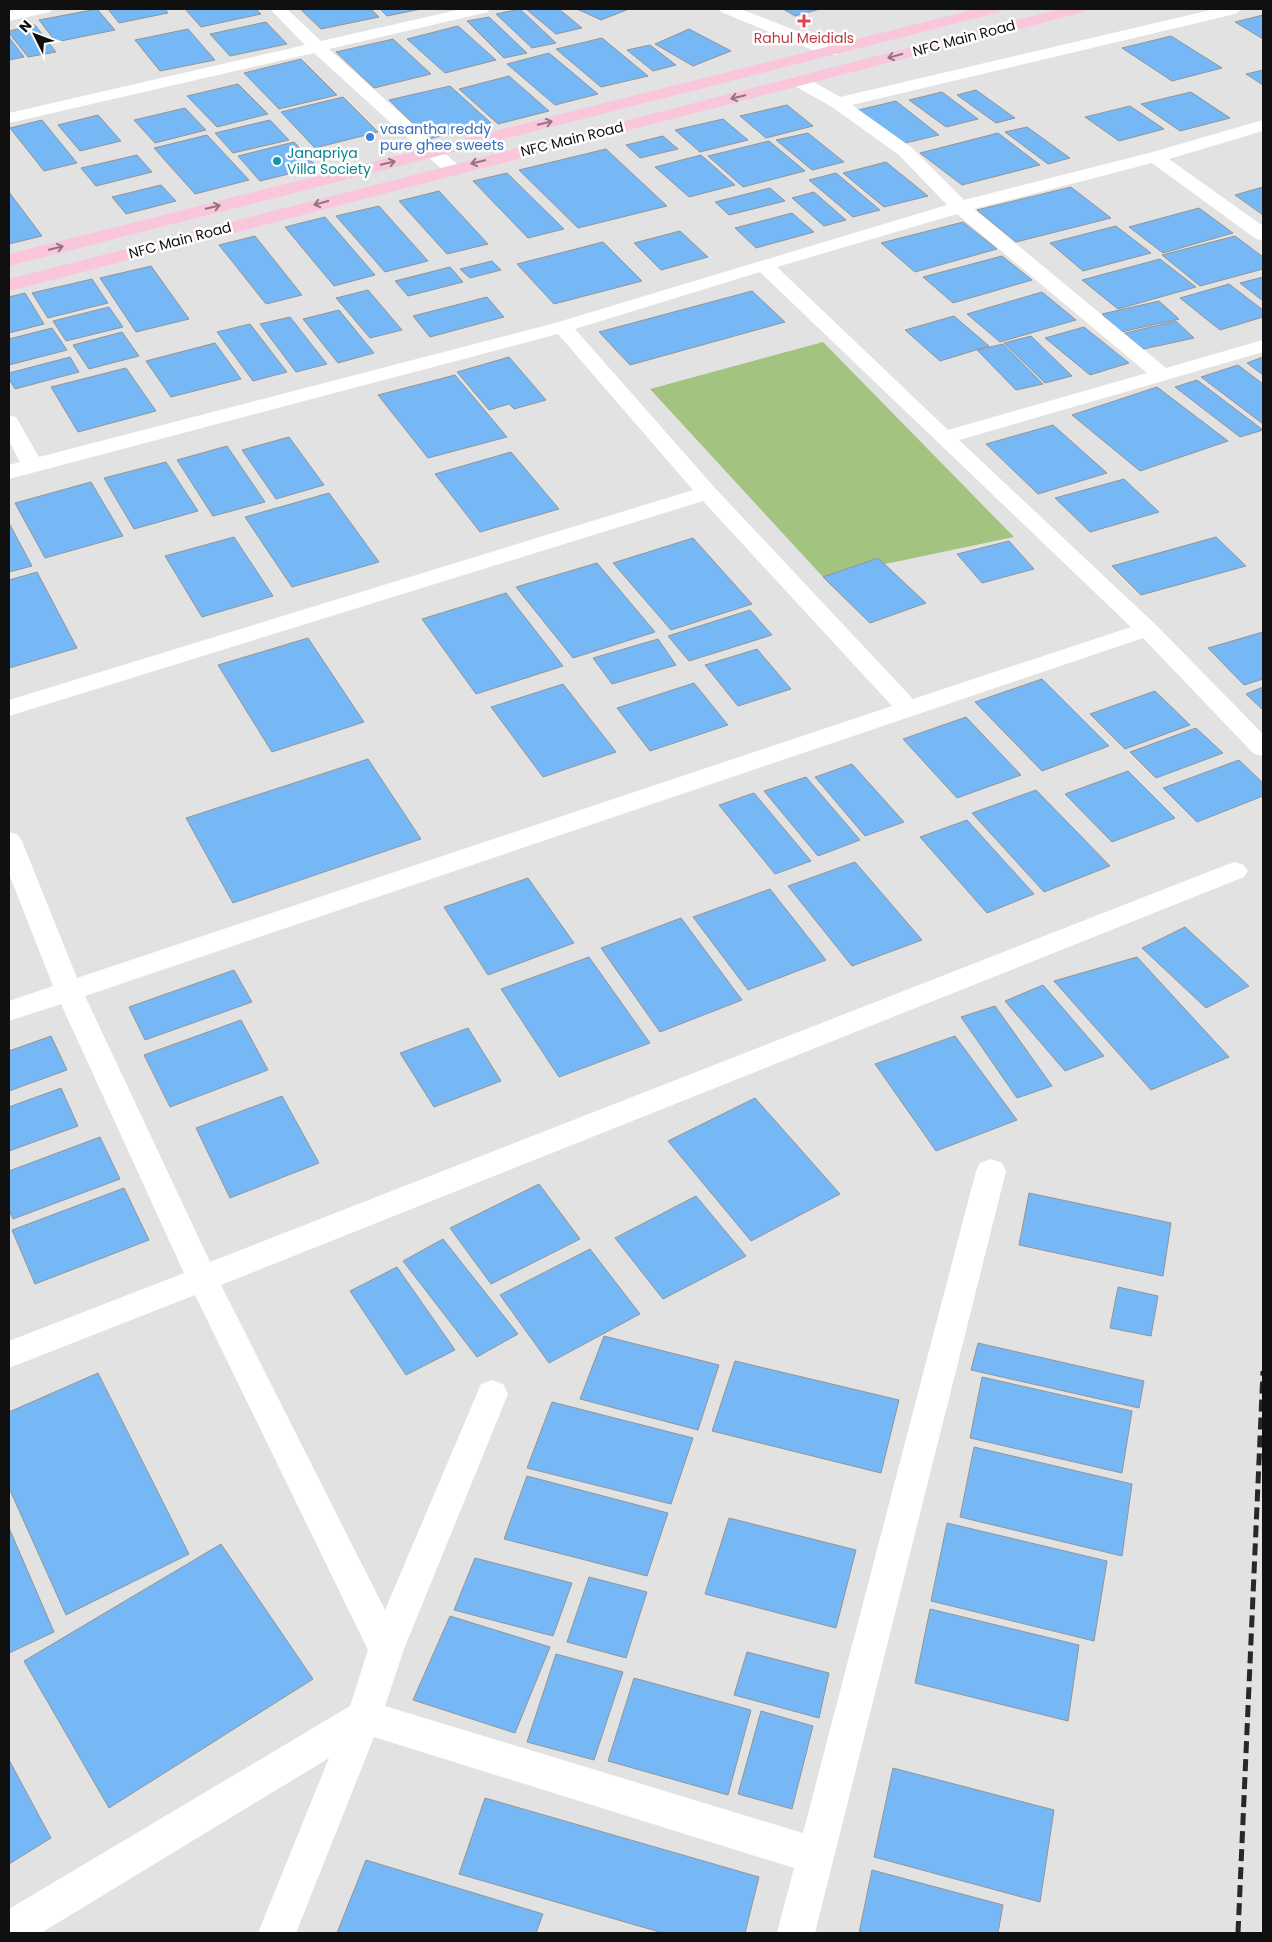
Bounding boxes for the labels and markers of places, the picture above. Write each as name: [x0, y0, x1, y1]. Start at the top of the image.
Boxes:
marker: Rahul Meidials: [797, 14, 811, 28]
place label: Rahul Meidials: [754, 28, 854, 48]
place label: vasantha reddy pure ghee sweets: [380, 119, 504, 155]
marker: vasantha reddy pure ghee sweets: [364, 131, 376, 143]
place label: Janapriya Villa Society: [287, 143, 371, 179]
marker: Janapriya Villa Society: [271, 155, 283, 167]

